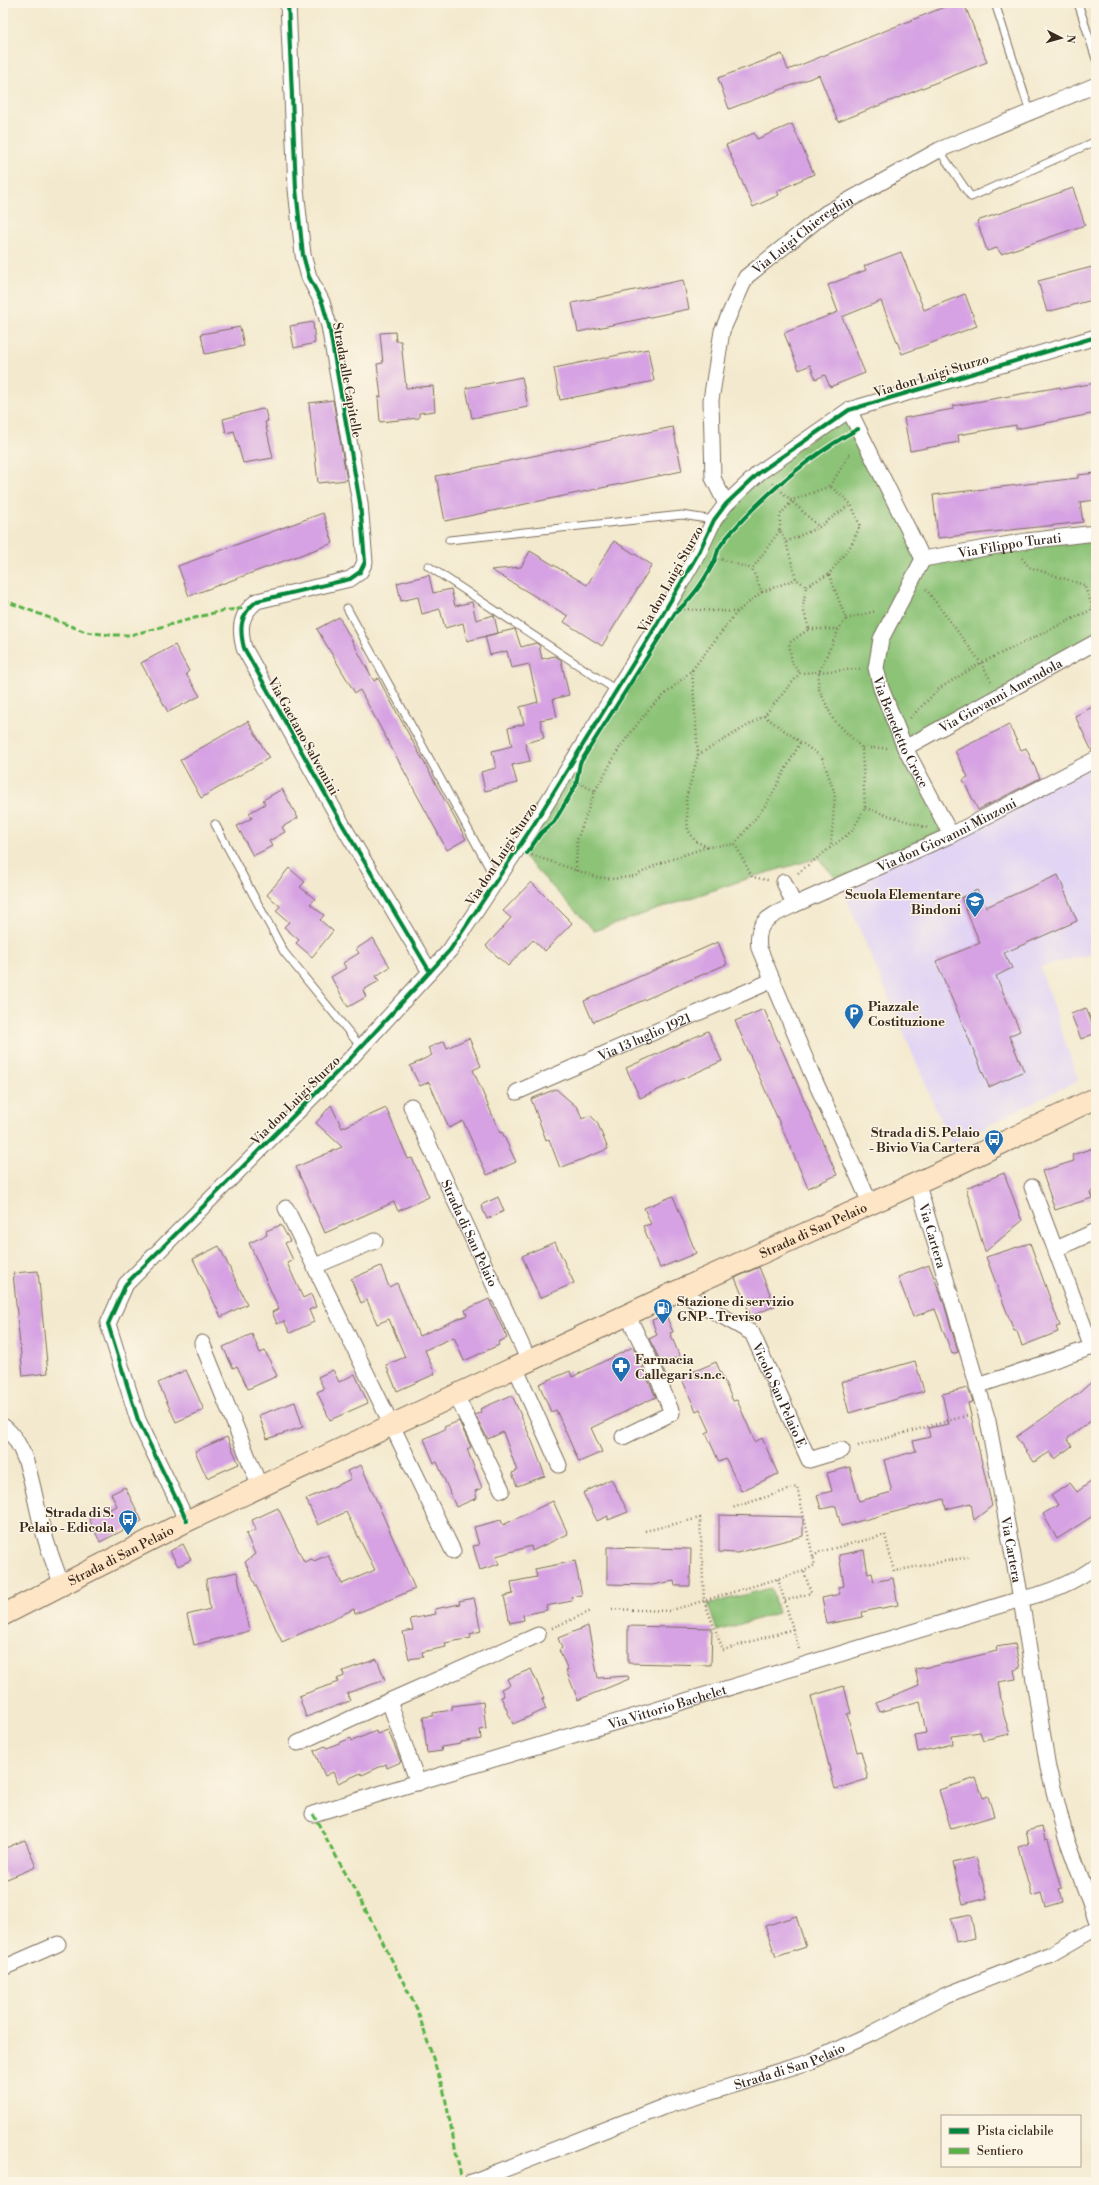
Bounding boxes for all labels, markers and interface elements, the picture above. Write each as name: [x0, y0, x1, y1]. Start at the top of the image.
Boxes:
north arrow: [1041, 18, 1081, 58]
text: N: [1063, 34, 1077, 44]
street label: Via Luigi Chiereghin: [748, 192, 857, 279]
street label: Strada alle Capitelle: [329, 321, 365, 440]
street label: Via don Luigi Sturzo: [871, 351, 991, 401]
street label: Via don Luigi Sturzo: [634, 523, 707, 637]
street label: Via Filippo Turati: [956, 530, 1063, 562]
street label: Via Giovanni Amendola: [936, 655, 1066, 737]
street label: Via Gaetano Salvemini: [264, 674, 342, 798]
street label: Via Benedetto Croce: [869, 674, 932, 791]
street label: Via don Giovanni Minzoni: [874, 795, 1019, 876]
street label: Via don Luigi Sturzo: [462, 800, 541, 910]
place label: Scuola Elementare Bindoni: [845, 887, 961, 918]
school or university icon: Scuola Elementare Bindoni: [964, 890, 986, 918]
place label: Piazzale Costituzione: [868, 999, 945, 1030]
parking icon: Piazzale Costituzione: [843, 1002, 865, 1030]
street label: Via 13 luglio 1921: [595, 1010, 694, 1065]
street label: Via don Luigi Sturzo: [247, 1053, 344, 1149]
place label: Strada di S. Pelaio - Bivio Via Cartera: [869, 1125, 981, 1156]
bus stop icon: Strada di S. Pelaio - Bivio Via Cartera: [983, 1128, 1005, 1156]
street label: Strada di San Pelaio: [437, 1177, 501, 1290]
street label: Strada di San Pelaio: [757, 1200, 870, 1262]
street label: Via Cartera: [915, 1201, 949, 1271]
place label: Stazione di servizio GNP - Treviso: [677, 1294, 794, 1325]
fuel station icon: Stazione di servizio GNP - Treviso: [652, 1297, 674, 1325]
street label: Vicolo San Pelaio E: [748, 1339, 809, 1450]
place label: Farmacia Callegari s.n.c.: [635, 1352, 725, 1383]
pharmacy icon: Farmacia Callegari s.n.c.: [610, 1355, 632, 1383]
place label: Strada di S. Pelaio - Edicola: [19, 1505, 115, 1536]
bus stop icon: Strada di S. Pelaio - Edicola: [117, 1508, 139, 1536]
street label: Via Cartera: [997, 1514, 1025, 1584]
street label: Strada di San Pelaio: [66, 1522, 176, 1589]
street label: Via Vittorio Bachelet: [605, 1682, 729, 1733]
street label: Strada di San Pelaio: [732, 2040, 848, 2094]
legend: [941, 2115, 1081, 2167]
text: Pista ciclabile: [977, 2124, 1054, 2139]
text: Sentiero: [977, 2144, 1023, 2159]

